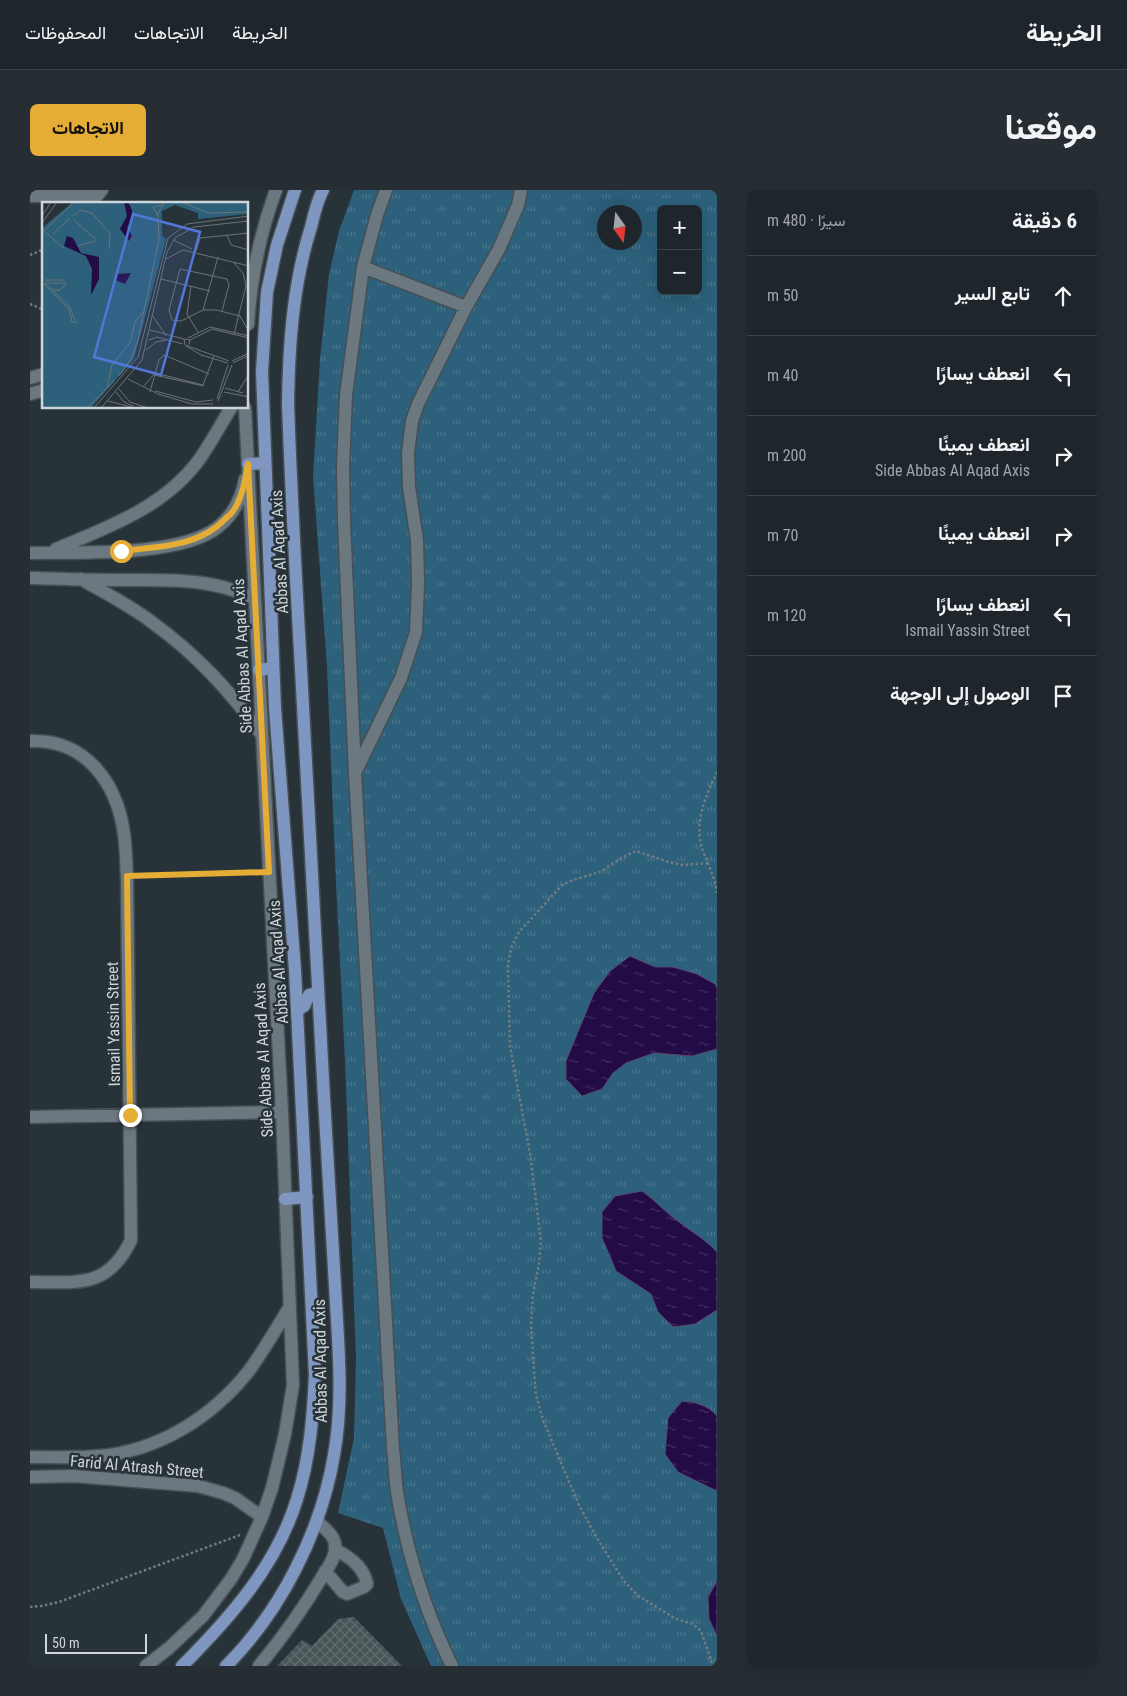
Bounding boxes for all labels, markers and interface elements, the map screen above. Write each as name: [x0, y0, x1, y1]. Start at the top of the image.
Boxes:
text: الخريطة: [1026, 19, 1102, 47]
text: المحفوظات: [25, 22, 106, 43]
text: الاتجاهات: [134, 22, 204, 43]
text: الخريطة: [232, 22, 288, 43]
button: الاتجاهات: [30, 104, 146, 156]
text: موقعنا: [1004, 107, 1097, 148]
inset map: [42, 202, 249, 409]
north arrow: [597, 205, 642, 250]
map controls: [657, 205, 702, 295]
button: +: [657, 205, 702, 250]
text: 6 دقيقة: [1012, 209, 1077, 233]
text: سيرًا · 480 m: [767, 211, 845, 230]
button: −: [657, 250, 702, 295]
text: تابع السير: [955, 282, 1030, 305]
icon: ahead: [1049, 282, 1077, 310]
text: 50 m: [767, 286, 799, 305]
text: انعطف يسارًا: [936, 362, 1030, 385]
icon: left: [1049, 362, 1077, 390]
text: 40 m: [767, 366, 799, 385]
text: انعطف يمينًا: [938, 433, 1030, 456]
icon: right: [1049, 442, 1077, 470]
text: 200 m: [767, 446, 806, 465]
text: Side Abbas Al Aqad Axis: [875, 461, 1030, 480]
street label: Abbas Al Aqad Axis: [267, 490, 292, 614]
text: انعطف يمينًا: [938, 522, 1030, 545]
icon: right: [1049, 522, 1077, 550]
text: 70 m: [767, 526, 799, 545]
route start: [110, 540, 133, 563]
street label: Side Abbas Al Aqad Axis: [229, 578, 256, 734]
text: انعطف يسارًا: [936, 593, 1030, 616]
icon: left: [1049, 602, 1077, 630]
text: 120 m: [767, 606, 806, 625]
text: Ismail Yassin Street: [905, 621, 1030, 640]
text: الوصول إلى الوجهة: [890, 682, 1030, 705]
icon: arrive: [1049, 682, 1077, 710]
street label: Abbas Al Aqad Axis: [265, 899, 292, 1024]
street label: Ismail Yassin Street: [103, 961, 124, 1086]
street label: Side Abbas Al Aqad Axis: [250, 982, 277, 1138]
route end: [119, 1104, 142, 1127]
street label: Abbas Al Aqad Axis: [310, 1299, 331, 1423]
street label: Farid Al Atrash Street: [69, 1451, 205, 1482]
scale bar: [45, 1631, 148, 1654]
text: 50 m: [52, 1635, 80, 1651]

